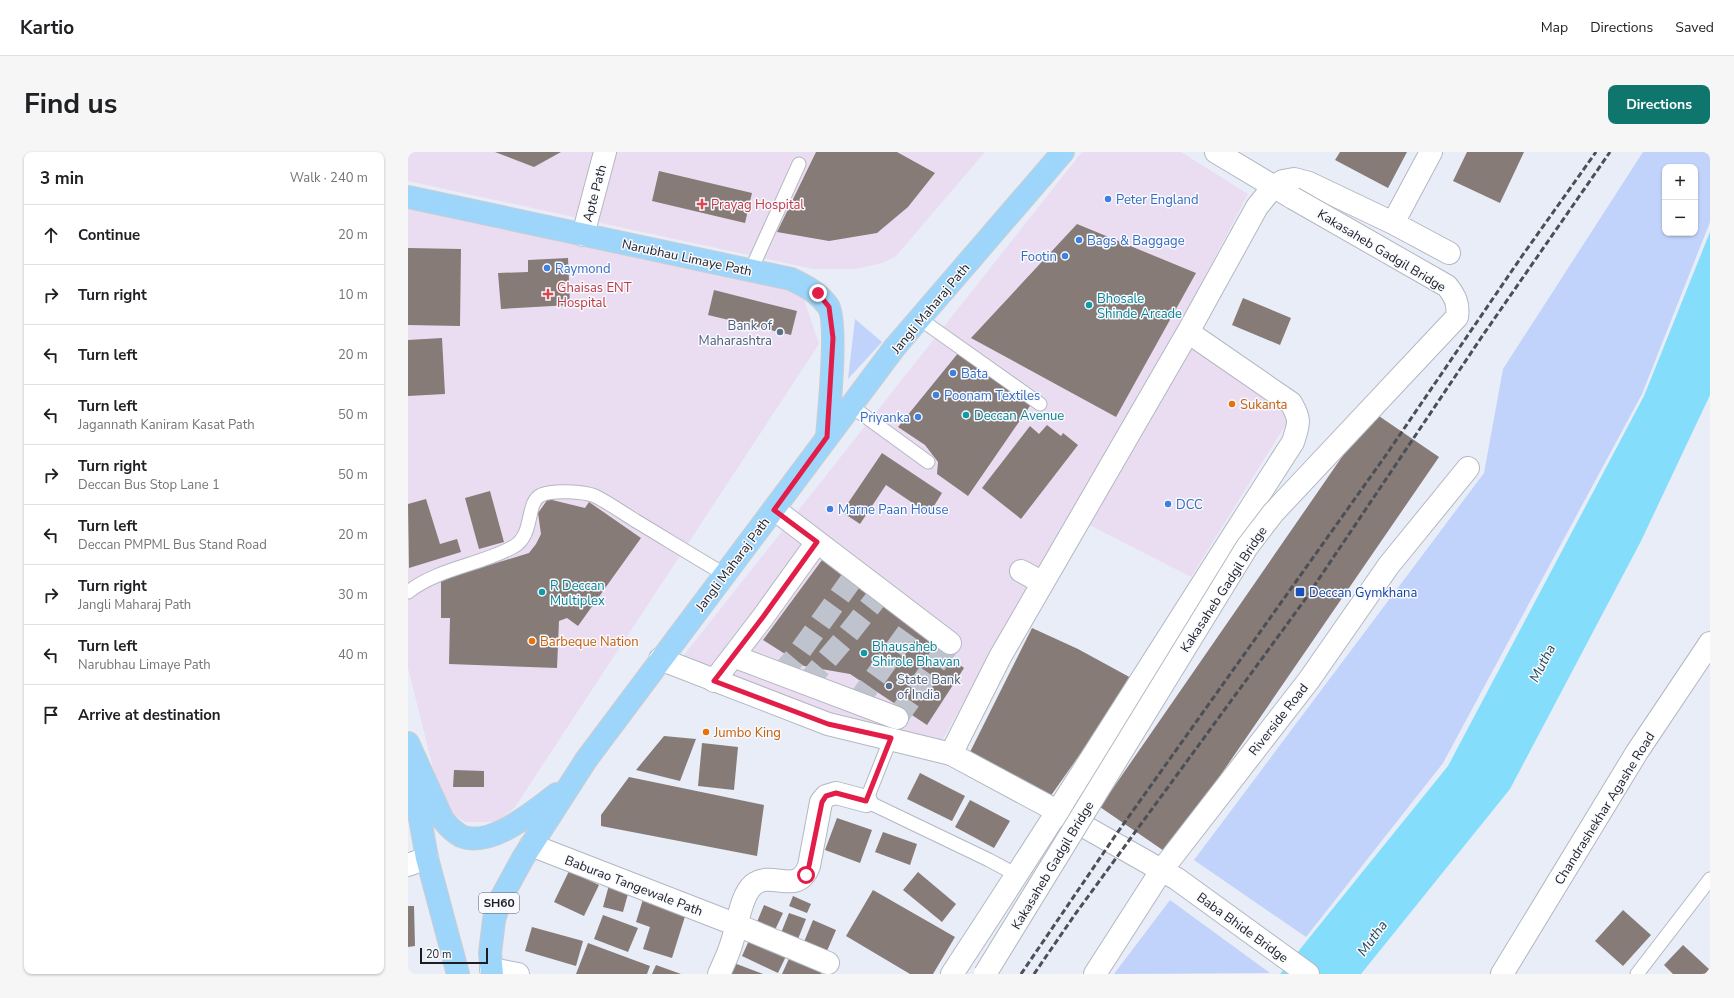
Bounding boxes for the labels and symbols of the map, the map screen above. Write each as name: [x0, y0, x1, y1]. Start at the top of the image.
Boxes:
street label: Apte Path: [579, 163, 611, 224]
place label: Peter England: [1116, 191, 1199, 209]
marker: Peter England: [1103, 194, 1113, 204]
place label: Prayag Hospital: [711, 196, 804, 214]
marker: Prayag Hospital: [696, 198, 708, 210]
street label: Kakasaheb Gadgil Bridge: [1314, 205, 1449, 296]
place label: Bags & Baggage: [1087, 232, 1185, 250]
street label: Narubhau Limaye Path: [620, 235, 753, 281]
marker: Bags & Baggage: [1074, 235, 1084, 245]
place label: Footin: [1021, 248, 1057, 266]
marker: Footin: [1060, 251, 1070, 261]
street label: Jangli Maharaj Path: [887, 259, 974, 359]
place label: Raymond: [555, 260, 611, 278]
marker: Raymond: [542, 263, 552, 273]
place label: Ghaisas ENT Hospital: [557, 279, 632, 312]
route end: [809, 284, 827, 302]
marker: Ghaisas ENT Hospital: [542, 288, 554, 300]
place label: Bhosale Shinde Arcade: [1097, 290, 1182, 323]
marker: Bhosale Shinde Arcade: [1084, 300, 1094, 310]
place label: Bank of Maharashtra: [699, 317, 773, 350]
marker: Bank of Maharashtra: [775, 327, 785, 337]
place label: Bata: [961, 365, 988, 383]
marker: Bata: [948, 368, 958, 378]
place label: Poonam Textiles: [944, 387, 1040, 405]
marker: Poonam Textiles: [931, 390, 941, 400]
place label: Sukanta: [1240, 396, 1287, 414]
marker: Sukanta: [1227, 399, 1237, 409]
place label: Deccan Avenue: [974, 407, 1064, 425]
place label: Priyanka: [860, 409, 910, 427]
marker: Deccan Avenue: [961, 410, 971, 420]
marker: Priyanka: [913, 412, 923, 422]
place label: DCC: [1176, 496, 1203, 514]
marker: DCC: [1163, 499, 1173, 509]
place label: Marne Paan House: [838, 501, 948, 519]
marker: Marne Paan House: [825, 504, 835, 514]
street label: Jangli Maharaj Path: [691, 514, 774, 616]
street label: Kakasaheb Gadgil Bridge: [1176, 523, 1271, 656]
place label: R Deccan Multiplex: [550, 577, 605, 610]
place label: Deccan Gymkhana: [1309, 584, 1417, 602]
marker: Deccan Gymkhana: [1294, 586, 1306, 598]
marker: R Deccan Multiplex: [537, 587, 547, 597]
place label: Barbeque Nation: [540, 633, 639, 651]
marker: Barbeque Nation: [527, 636, 537, 646]
place label: Bhausaheb Shirole Bhavan: [872, 638, 960, 671]
water label: Mutha: [1525, 641, 1560, 685]
marker: Bhausaheb Shirole Bhavan: [859, 648, 869, 658]
place label: State Bank of India: [897, 671, 961, 704]
street label: Riverside Road: [1245, 680, 1313, 760]
marker: State Bank of India: [884, 681, 894, 691]
place label: Jumbo King: [713, 724, 781, 742]
marker: Jumbo King: [701, 727, 711, 737]
street label: Chandrashekhar Agashe Road: [1550, 729, 1659, 888]
street label: Kakasaheb Gadgil Bridge: [1007, 798, 1098, 933]
street label: Baburao Tangewale Path: [562, 851, 705, 921]
route start: [797, 866, 815, 884]
street label: Baba Bhide Bridge: [1193, 888, 1292, 967]
road number: SH60: [479, 893, 519, 913]
water label: Mutha: [1353, 916, 1392, 960]
scale bar: [420, 946, 488, 965]

